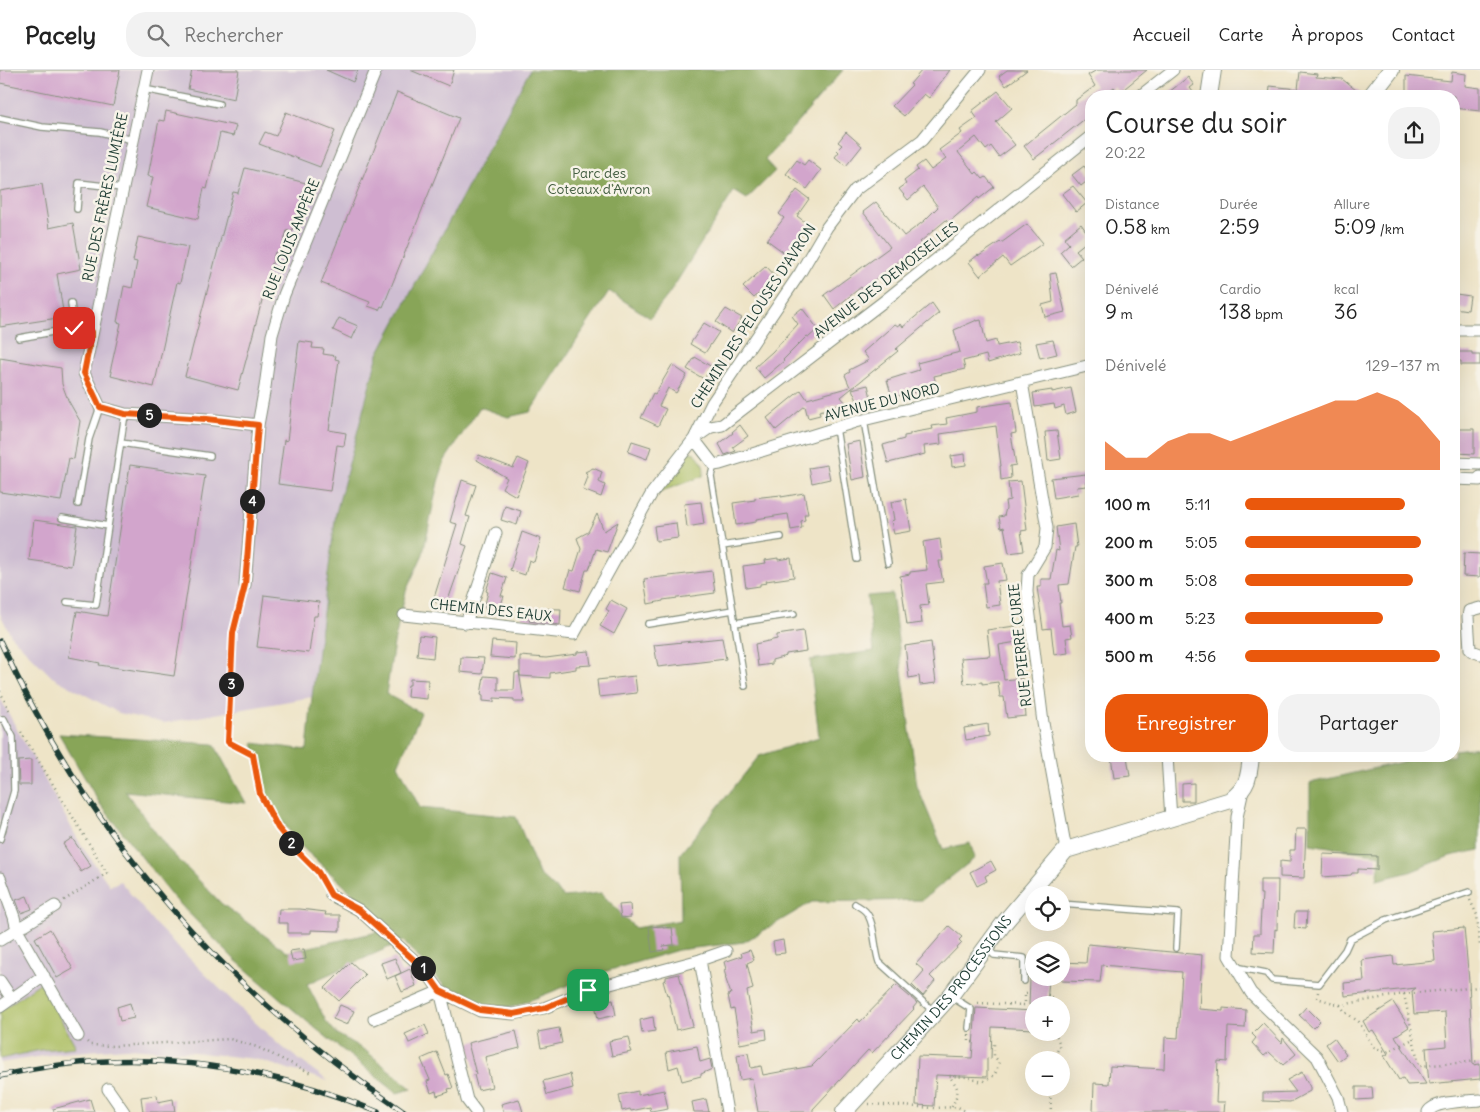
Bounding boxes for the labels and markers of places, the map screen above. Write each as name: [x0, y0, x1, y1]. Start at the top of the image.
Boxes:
pin: [53, 307, 95, 349]
pin: 5: [136, 402, 162, 428]
pin: 4: [240, 488, 264, 514]
pin: 3: [218, 672, 244, 696]
pin: 2: [278, 830, 304, 856]
pin: 1: [410, 956, 436, 980]
pin: [567, 969, 609, 1011]

